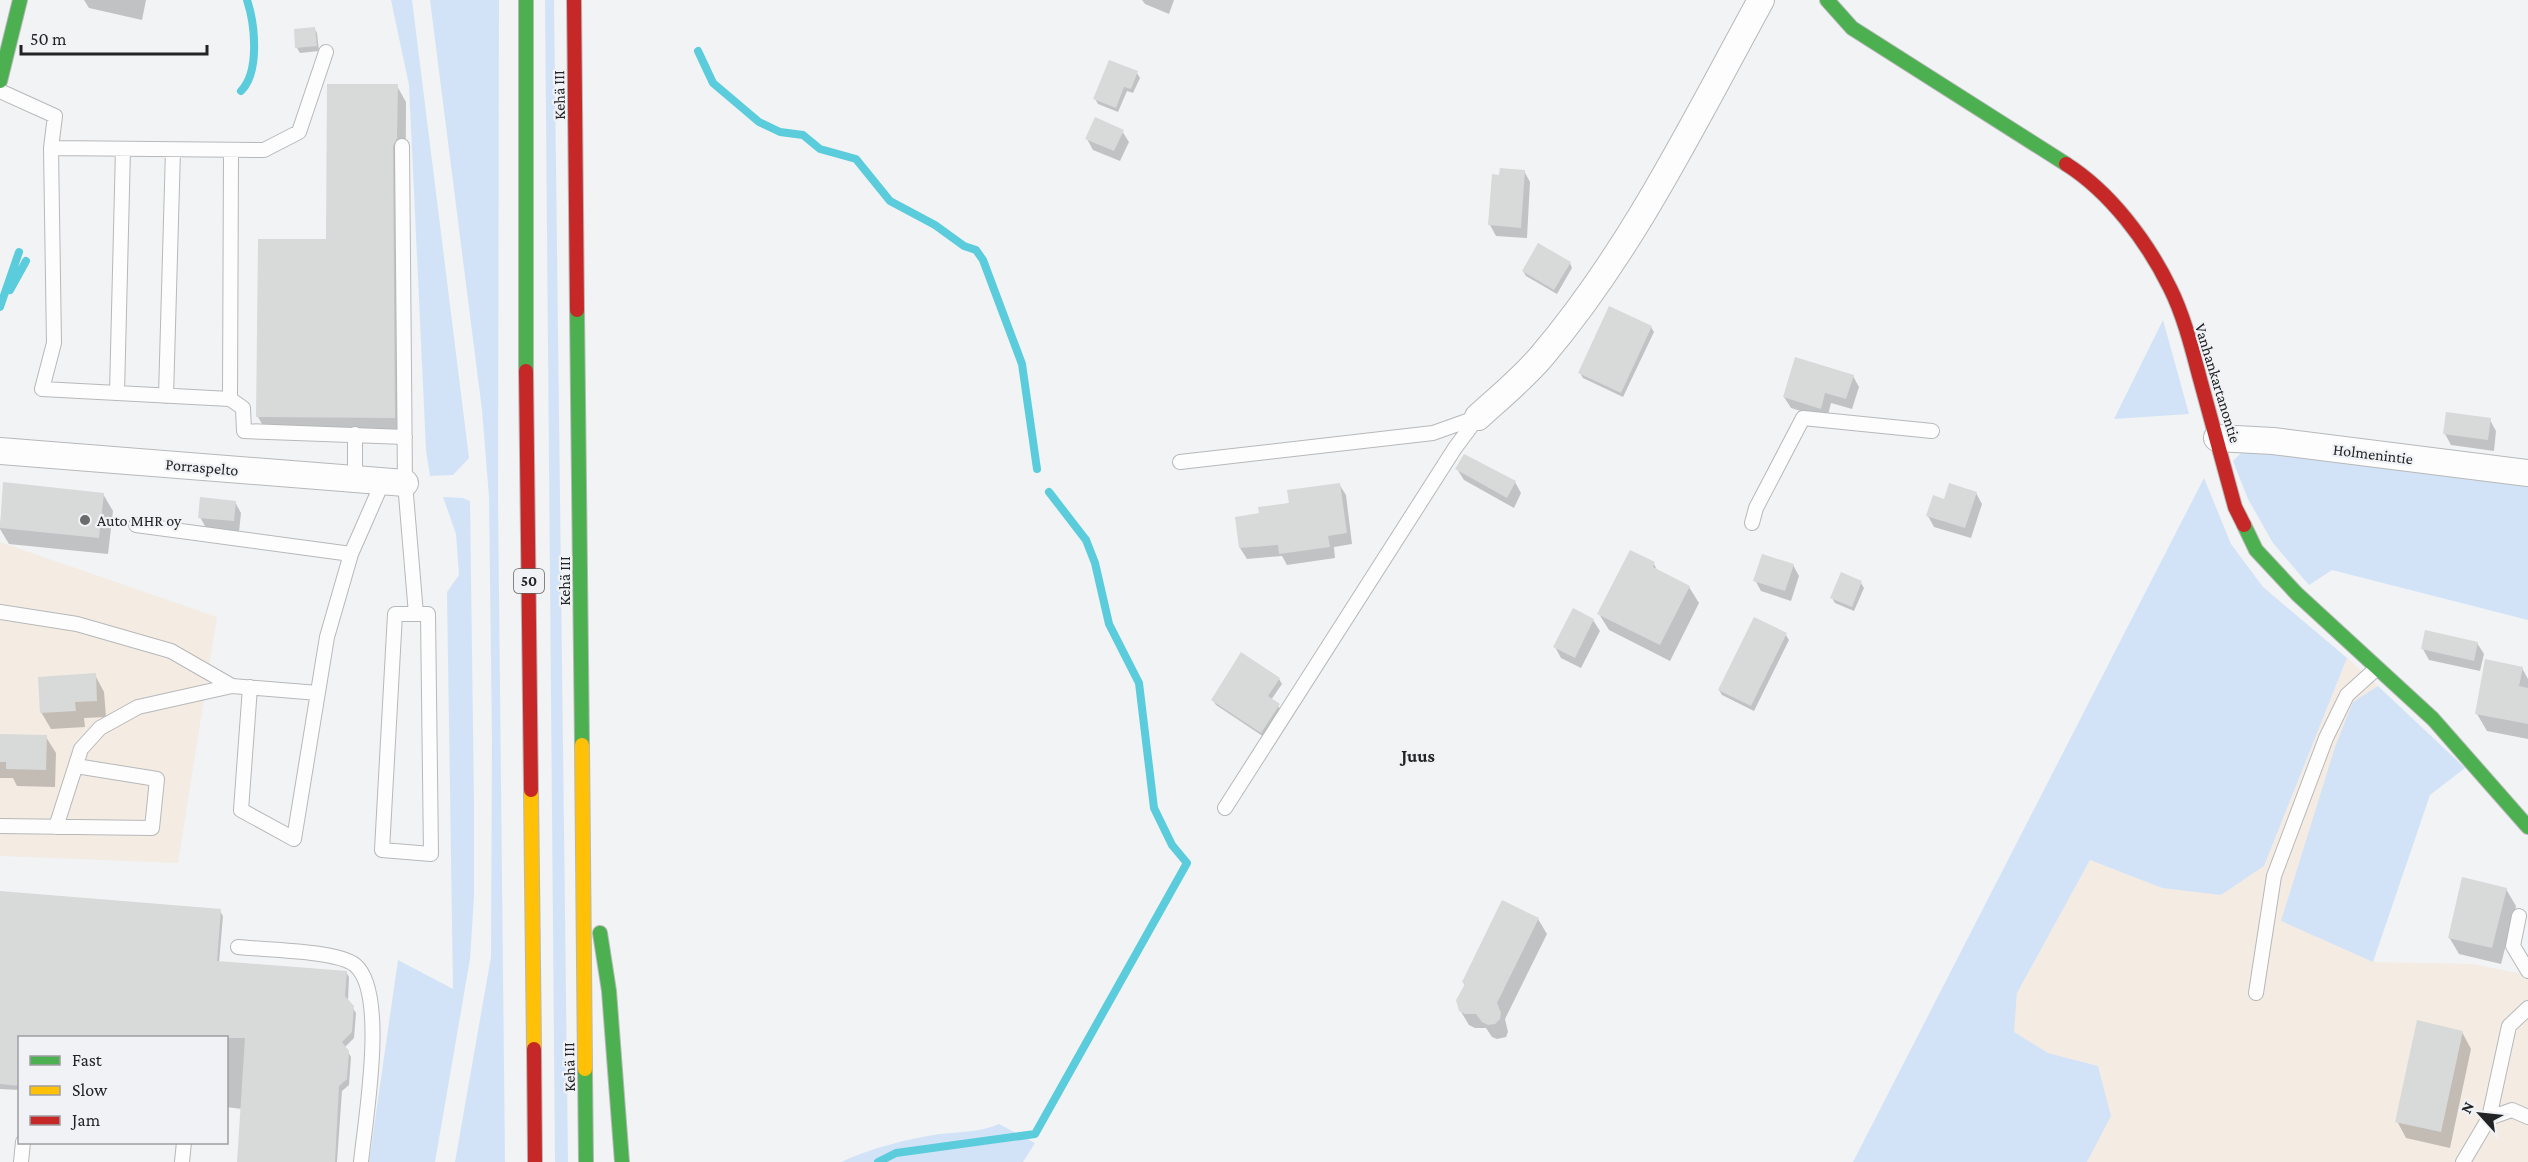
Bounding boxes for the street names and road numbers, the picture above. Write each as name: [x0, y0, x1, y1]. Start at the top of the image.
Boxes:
street label: Kehä III: [550, 70, 568, 120]
street label: Vanhankartanontie: [2192, 321, 2244, 445]
street label: Holmenintie: [2332, 441, 2414, 467]
street label: Porraspelto: [165, 455, 239, 480]
street label: Kehä III: [556, 556, 573, 606]
road number: 50: [514, 569, 544, 593]
street label: Kehä III: [560, 1042, 578, 1092]

